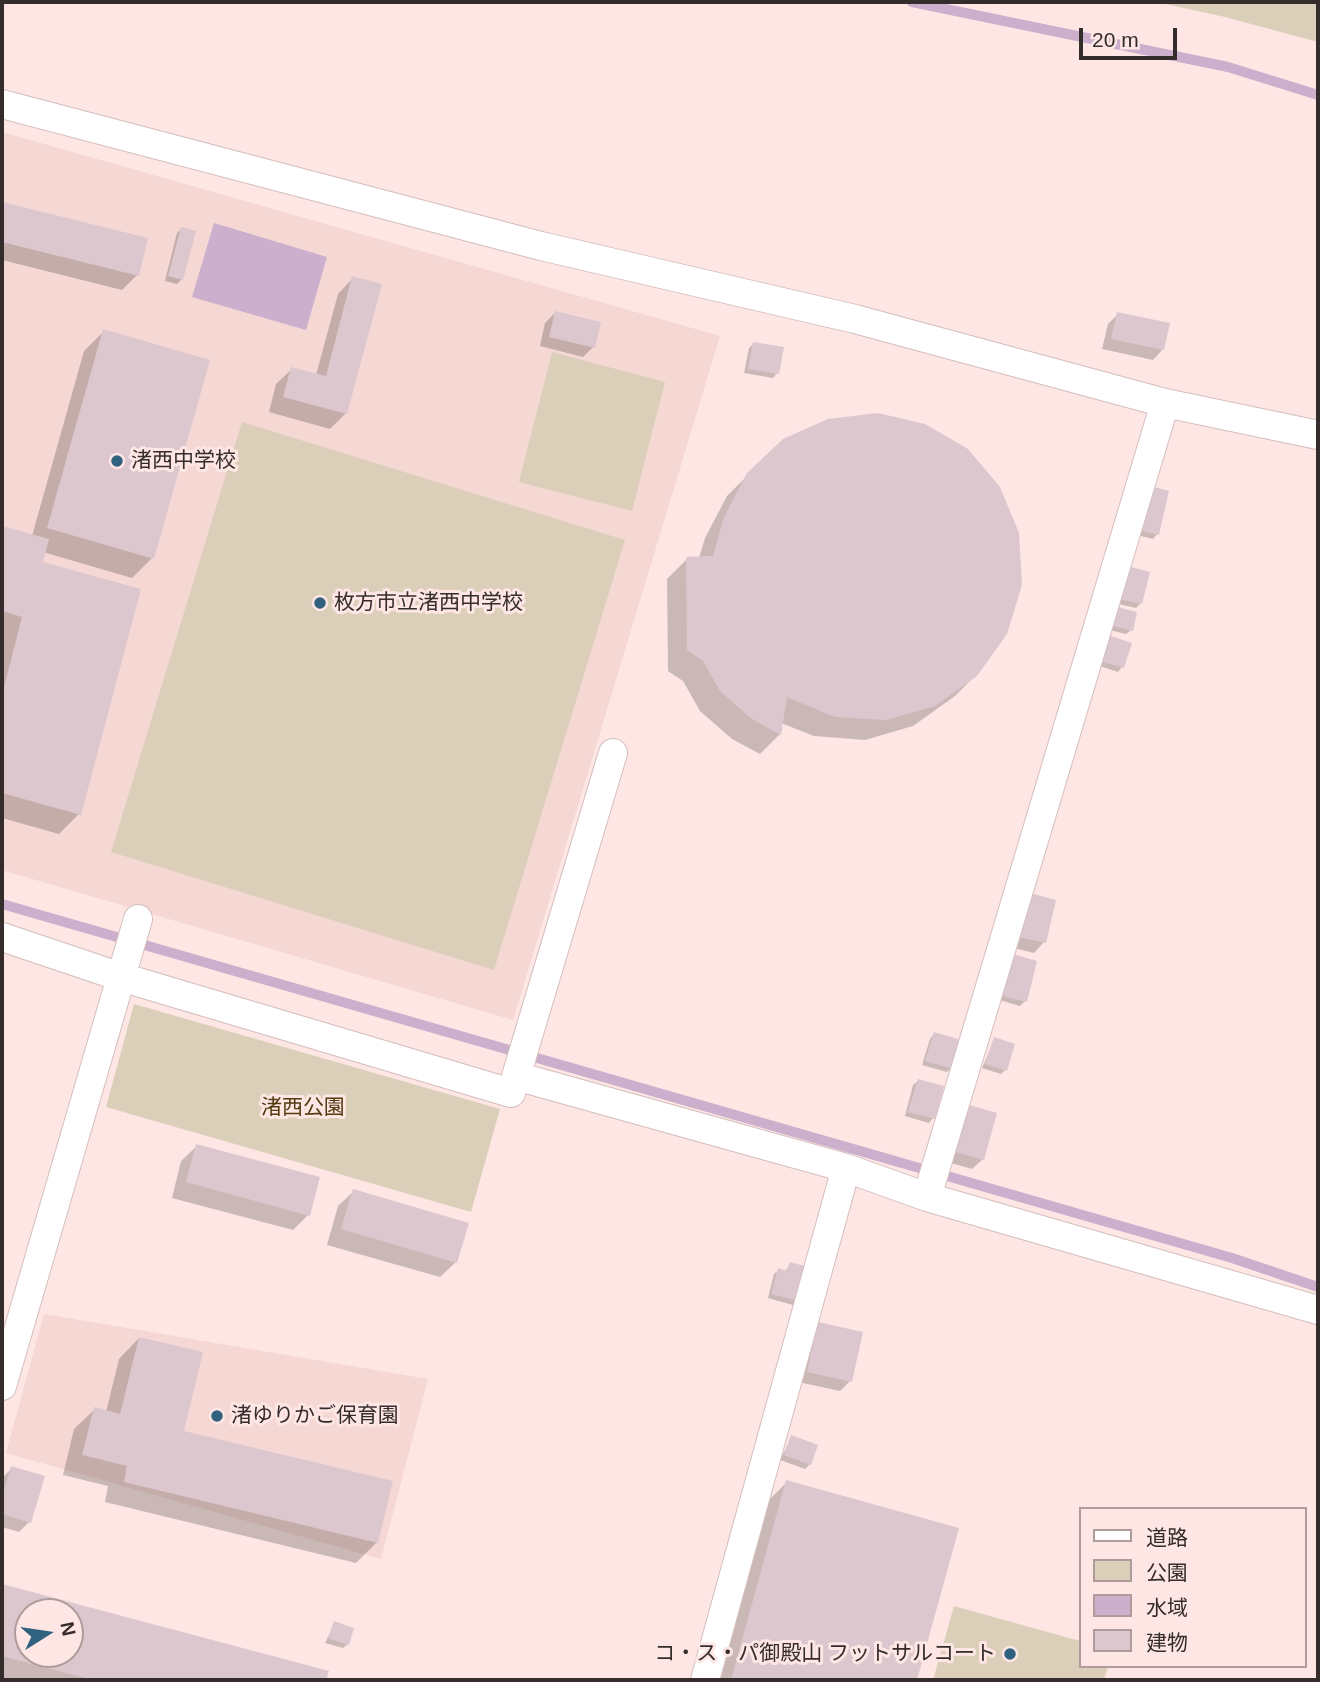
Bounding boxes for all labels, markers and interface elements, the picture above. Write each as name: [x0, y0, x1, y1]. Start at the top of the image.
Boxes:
scale bar: [1082, 14, 1180, 58]
text: 20 m: [1092, 28, 1139, 51]
place label: 渚西中学校: [131, 448, 236, 474]
marker: 渚西中学校: [109, 453, 125, 469]
place label: 枚方市立渚西中学校: [334, 590, 523, 616]
marker: 枚方市立渚西中学校: [312, 595, 328, 611]
park label: 渚西公園: [261, 1095, 345, 1121]
place label: 渚ゆりかご保育園: [231, 1403, 399, 1429]
marker: 渚ゆりかご保育園: [209, 1408, 225, 1424]
legend: [1078, 1507, 1306, 1668]
text: 道路: [1146, 1526, 1188, 1549]
text: 公園: [1146, 1561, 1188, 1584]
text: 水域: [1146, 1596, 1188, 1619]
north arrow: [14, 1598, 84, 1668]
text: N: [56, 1620, 80, 1638]
text: 建物: [1146, 1631, 1188, 1654]
place label: コ・ス・パ御殿山 フットサルコート: [654, 1641, 996, 1667]
marker: コ・ス・パ御殿山 フットサルコート: [1002, 1646, 1018, 1662]

